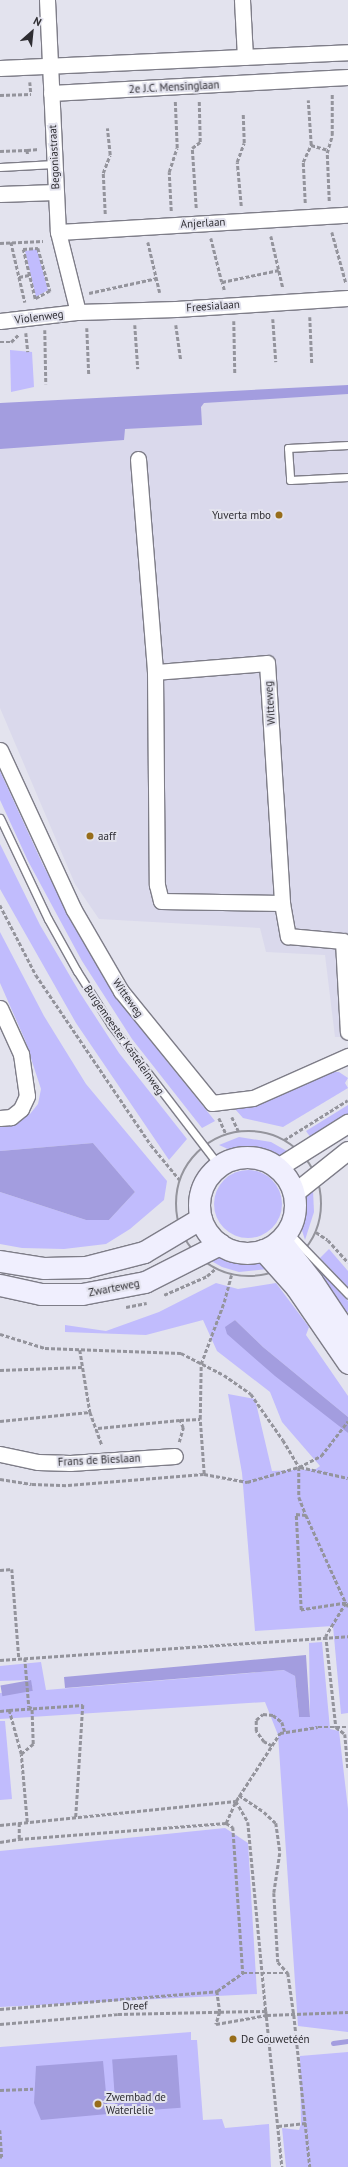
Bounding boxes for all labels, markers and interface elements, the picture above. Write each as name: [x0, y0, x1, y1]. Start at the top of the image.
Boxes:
north arrow: [12, 12, 52, 52]
text: N: [31, 13, 44, 29]
street label: 2e J.C. Mensinglaan: [128, 78, 220, 96]
street label: Begoniastraat: [46, 124, 62, 190]
street label: Anjerlaan: [180, 215, 226, 231]
street label: Freesialaan: [186, 298, 240, 314]
street label: Violenweg: [14, 307, 64, 327]
place label: Yuverta mbo: [212, 508, 271, 522]
marker: Yuverta mbo: [274, 510, 284, 520]
street label: Witteweg: [262, 680, 278, 726]
place label: aaff: [98, 829, 116, 843]
marker: aaff: [85, 831, 95, 841]
street label: Witteweg: [110, 976, 146, 1020]
street label: Burgemeester Kasteleinweg: [81, 983, 167, 1097]
street label: Zwarteweg: [87, 1277, 141, 1299]
street label: Frans de Bieslaan: [57, 1451, 141, 1469]
street label: Dreef: [122, 1999, 148, 2013]
place label: De Gouwetéén: [241, 2032, 310, 2046]
marker: De Gouwetéén: [228, 2034, 238, 2044]
place label: Zwembad de Waterlelie: [106, 2091, 166, 2117]
marker: Zwembad de Waterlelie: [93, 2099, 103, 2109]

